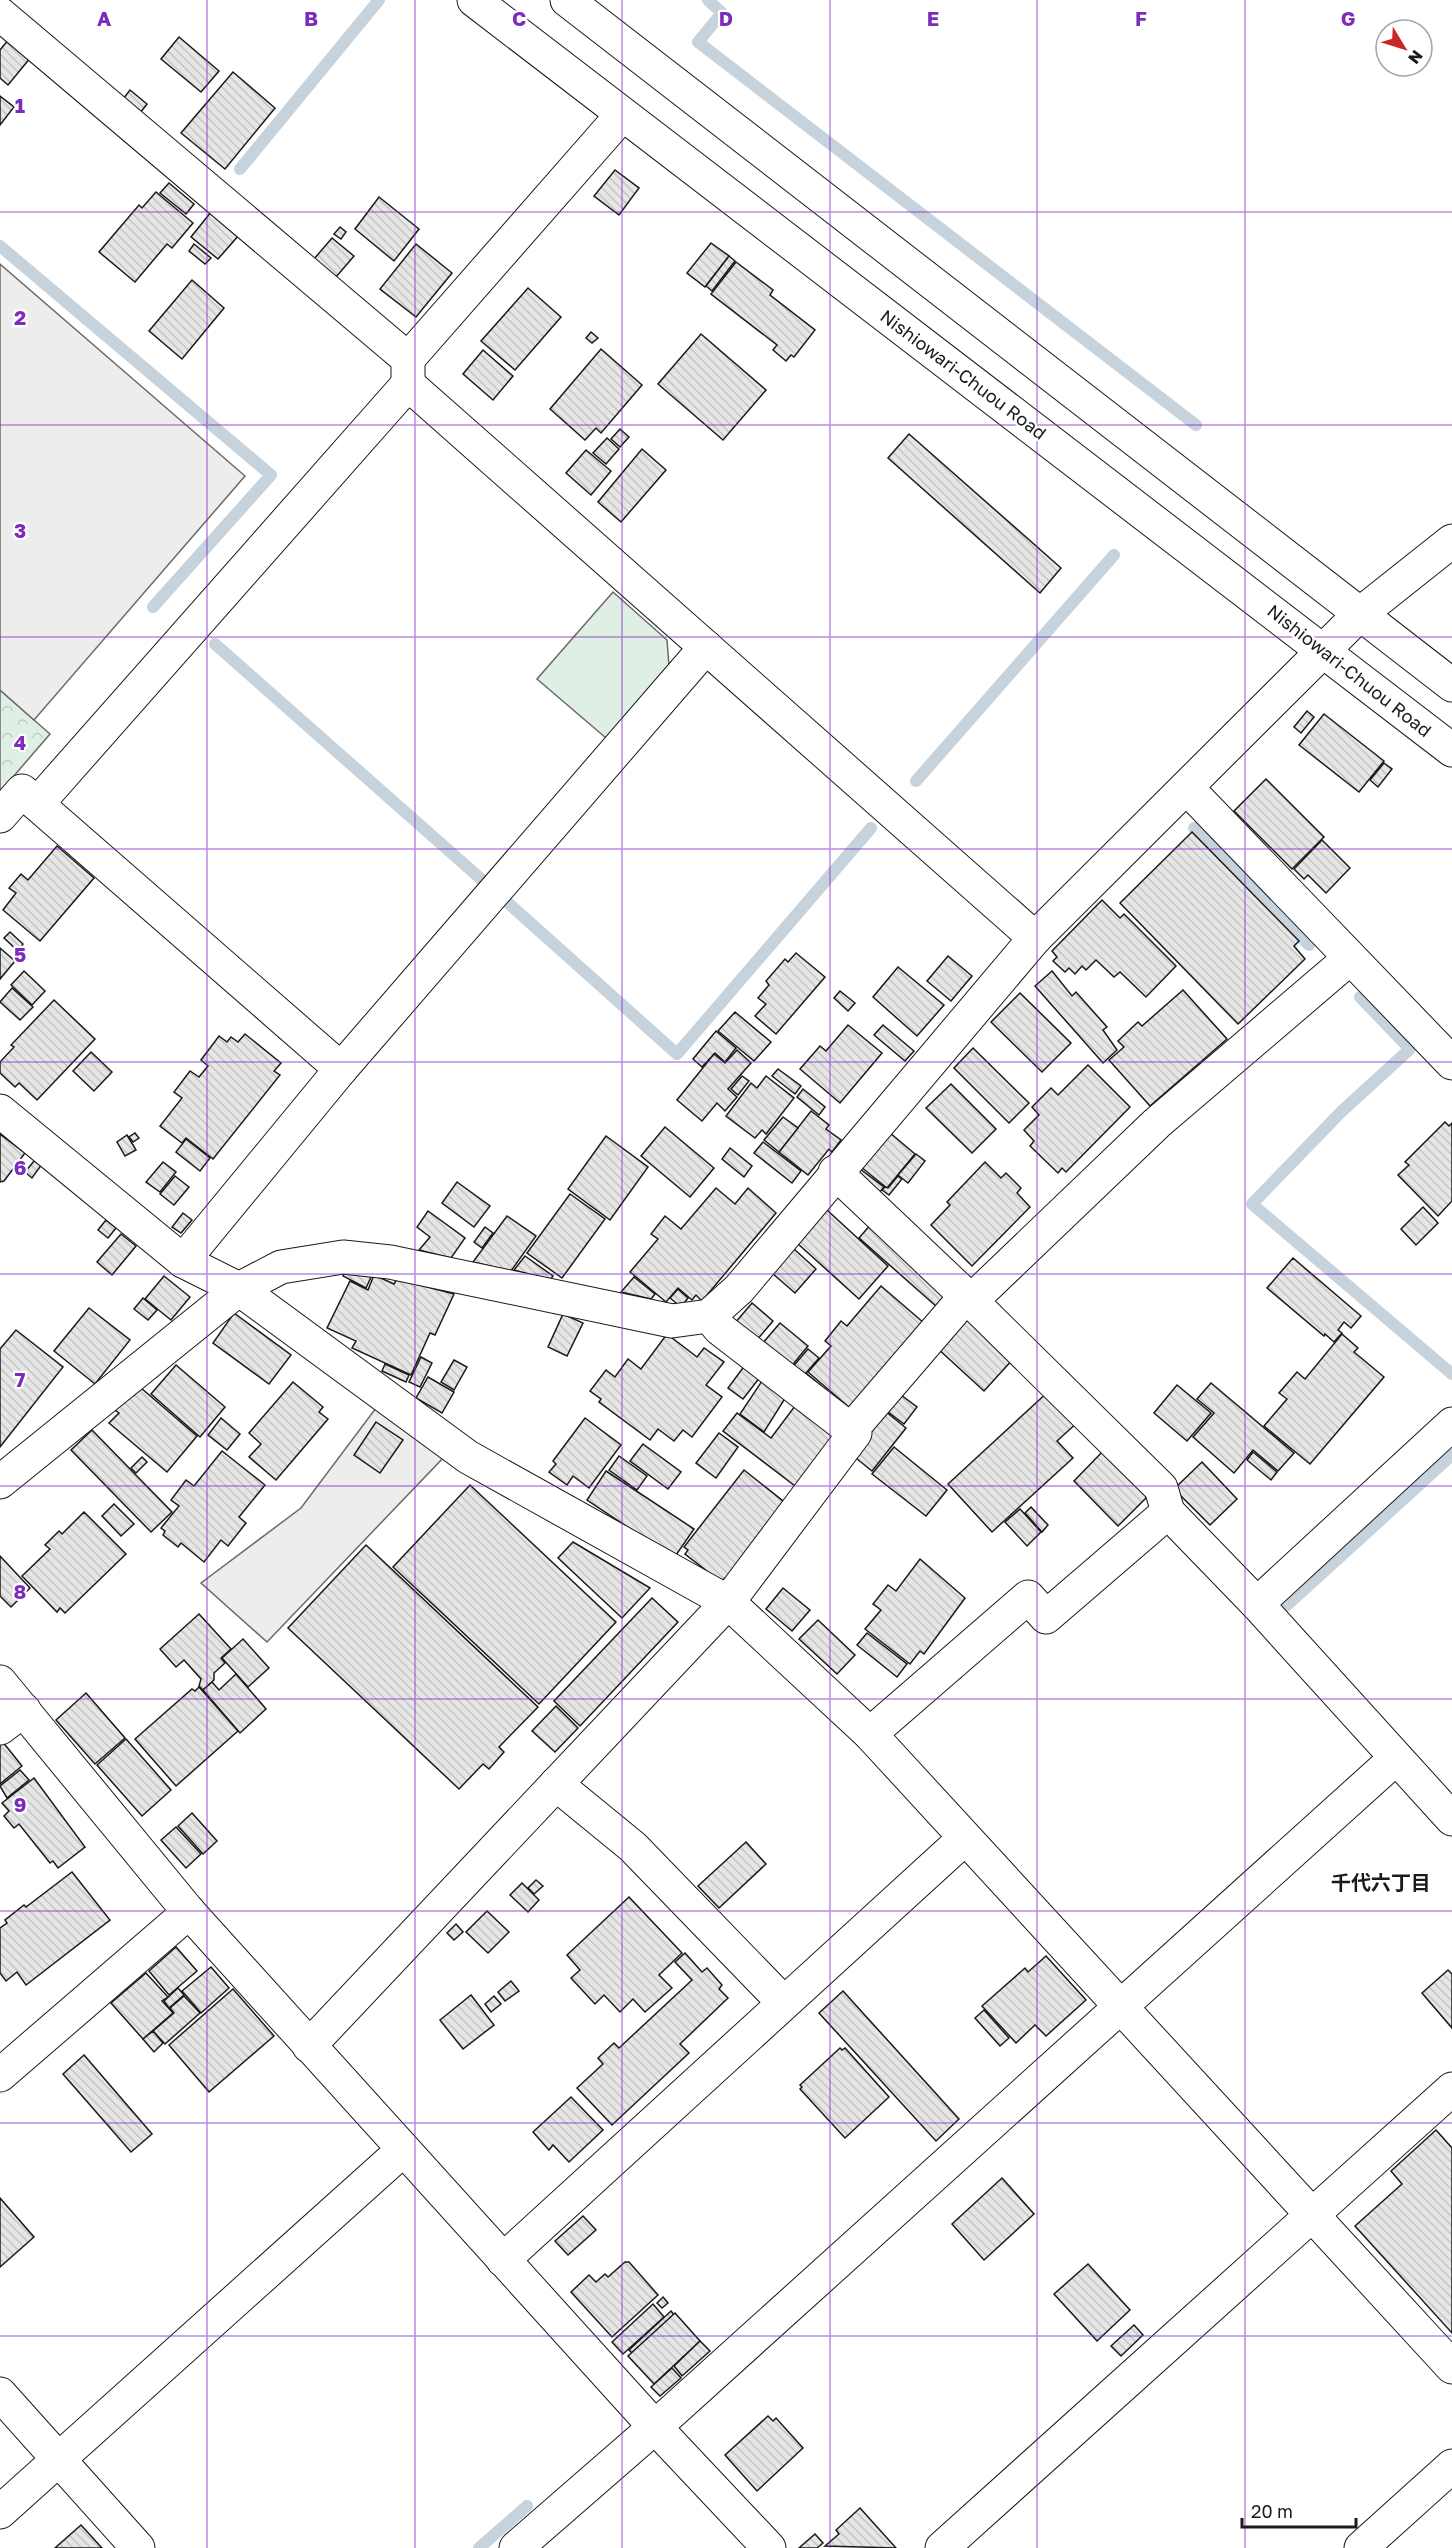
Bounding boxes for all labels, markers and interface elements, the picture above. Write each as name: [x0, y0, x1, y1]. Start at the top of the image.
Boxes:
text: A: [97, 6, 111, 30]
text: B: [304, 6, 318, 30]
text: C: [512, 6, 526, 30]
text: D: [719, 6, 733, 30]
text: E: [927, 6, 939, 30]
text: F: [1135, 6, 1147, 30]
text: G: [1341, 6, 1355, 30]
north arrow: [1374, 18, 1434, 78]
text: N: [1404, 46, 1427, 68]
text: 1: [15, 93, 25, 117]
text: 2: [14, 305, 26, 329]
street label: Nishiowari-Chuou Road: [876, 305, 1051, 444]
text: 3: [14, 518, 26, 542]
street label: Nishiowari-Chuou Road: [1263, 599, 1436, 741]
text: 4: [14, 730, 26, 754]
text: 5: [14, 942, 26, 966]
text: 6: [14, 1155, 26, 1179]
text: 7: [15, 1367, 26, 1391]
text: 8: [14, 1579, 26, 1603]
text: 9: [14, 1792, 26, 1816]
district label: 千代六丁目: [1331, 1870, 1431, 1894]
scale bar: [1242, 2491, 1356, 2529]
text: 20 m: [1251, 2500, 1293, 2522]

